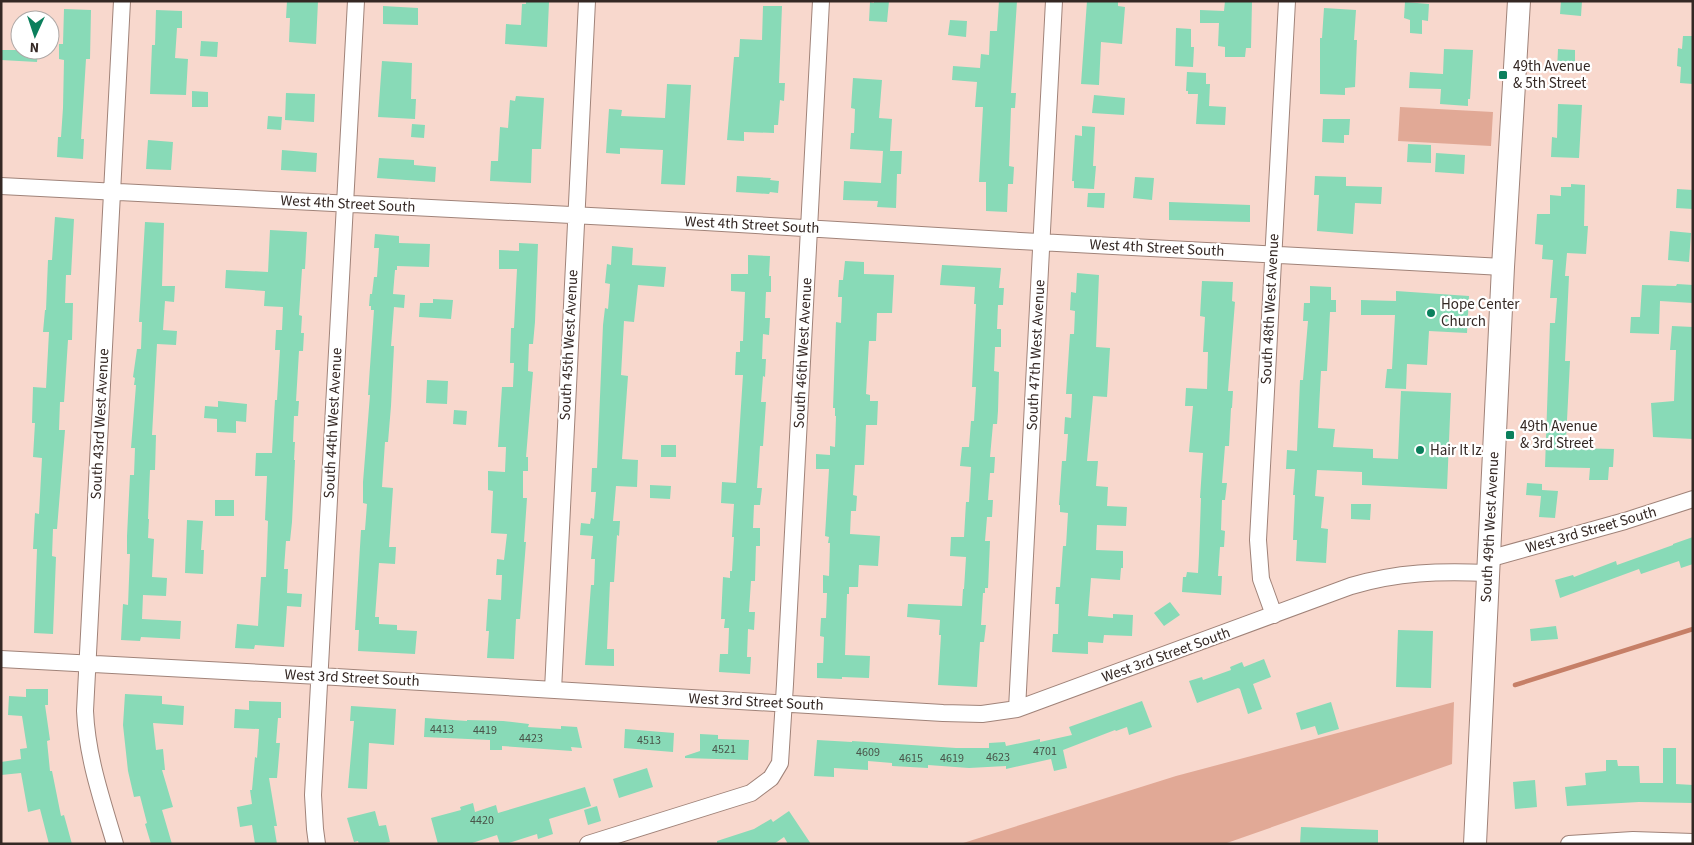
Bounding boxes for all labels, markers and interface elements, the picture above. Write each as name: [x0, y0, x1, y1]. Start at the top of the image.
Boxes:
north arrow: [10, 10, 60, 60]
text: N: [29, 37, 40, 57]
place label: 49th Avenue & 5th Street: [1513, 56, 1590, 94]
marker: 49th Avenue & 5th Street: [1497, 69, 1509, 81]
street label: West 4th Street South: [280, 190, 416, 218]
street label: West 4th Street South: [684, 211, 820, 239]
street label: South 48th West Avenue: [1256, 233, 1284, 385]
street label: West 4th Street South: [1089, 234, 1225, 262]
street label: South 45th West Avenue: [555, 269, 583, 421]
street label: South 46th West Avenue: [789, 277, 817, 429]
street label: South 47th West Avenue: [1022, 279, 1050, 431]
place label: Hope Center Church: [1441, 294, 1520, 332]
marker: Hope Center Church: [1425, 307, 1437, 319]
street label: South 44th West Avenue: [319, 347, 347, 499]
street label: South 43rd West Avenue: [86, 348, 114, 500]
place label: 49th Avenue & 3rd Street: [1520, 416, 1597, 454]
marker: 49th Avenue & 3rd Street: [1504, 429, 1516, 441]
place label: Hair It Iz: [1430, 440, 1482, 461]
marker: Hair It Iz: [1414, 444, 1426, 456]
street label: South 49th West Avenue: [1476, 451, 1504, 603]
street label: West 3rd Street South: [1523, 501, 1659, 559]
street label: West 3rd Street South: [1099, 622, 1233, 688]
street label: West 3rd Street South: [284, 664, 420, 692]
street label: West 3rd Street South: [688, 688, 824, 716]
house number: 4413: [430, 721, 454, 738]
house number: 4419: [473, 722, 497, 739]
house number: 4423: [519, 730, 543, 747]
house number: 4513: [637, 732, 661, 749]
house number: 4521: [712, 741, 736, 758]
house number: 4701: [1033, 743, 1057, 760]
house number: 4609: [856, 744, 880, 761]
house number: 4623: [986, 749, 1010, 766]
house number: 4615: [899, 750, 923, 767]
house number: 4619: [940, 750, 964, 767]
house number: 4420: [470, 812, 494, 829]

